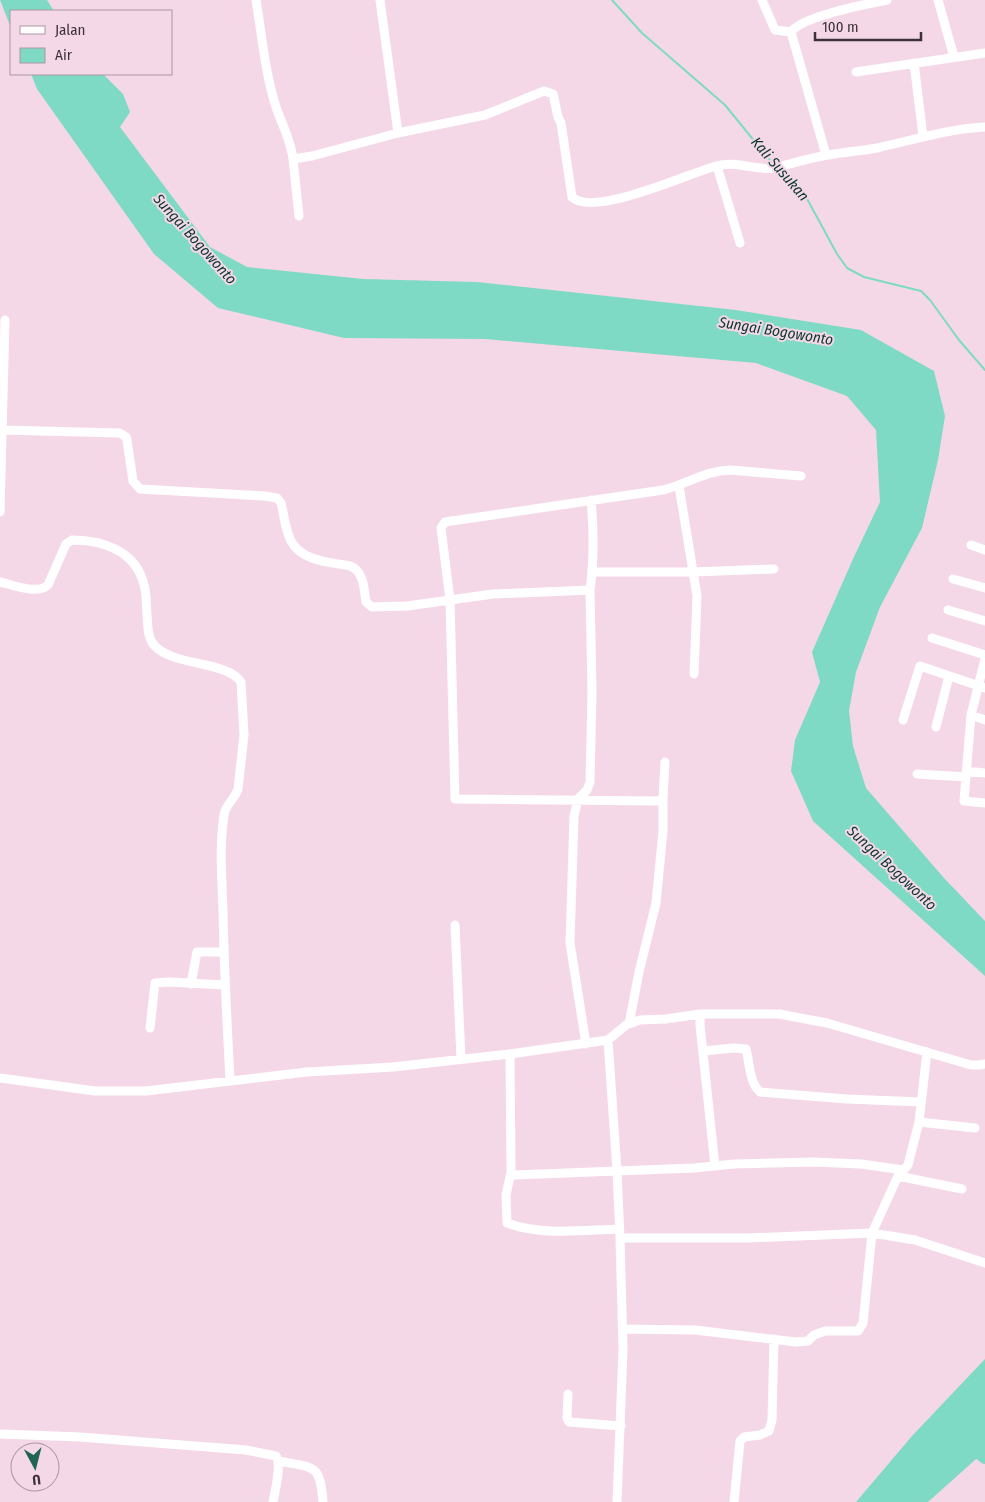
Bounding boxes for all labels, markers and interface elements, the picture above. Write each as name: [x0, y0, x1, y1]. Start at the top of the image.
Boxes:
legend: [10, 10, 172, 75]
scale bar: [815, 10, 921, 42]
text: 100 m: [822, 18, 859, 36]
text: Jalan: [55, 21, 85, 39]
text: Air: [55, 46, 73, 64]
water label: Kali Susukan: [747, 133, 813, 205]
water label: Sungai Bogowonto: [149, 189, 240, 288]
water label: Sungai Bogowonto: [717, 313, 835, 349]
water label: Sungai Bogowonto: [843, 821, 940, 914]
north arrow: [10, 1442, 60, 1492]
text: U: [31, 1470, 42, 1488]

